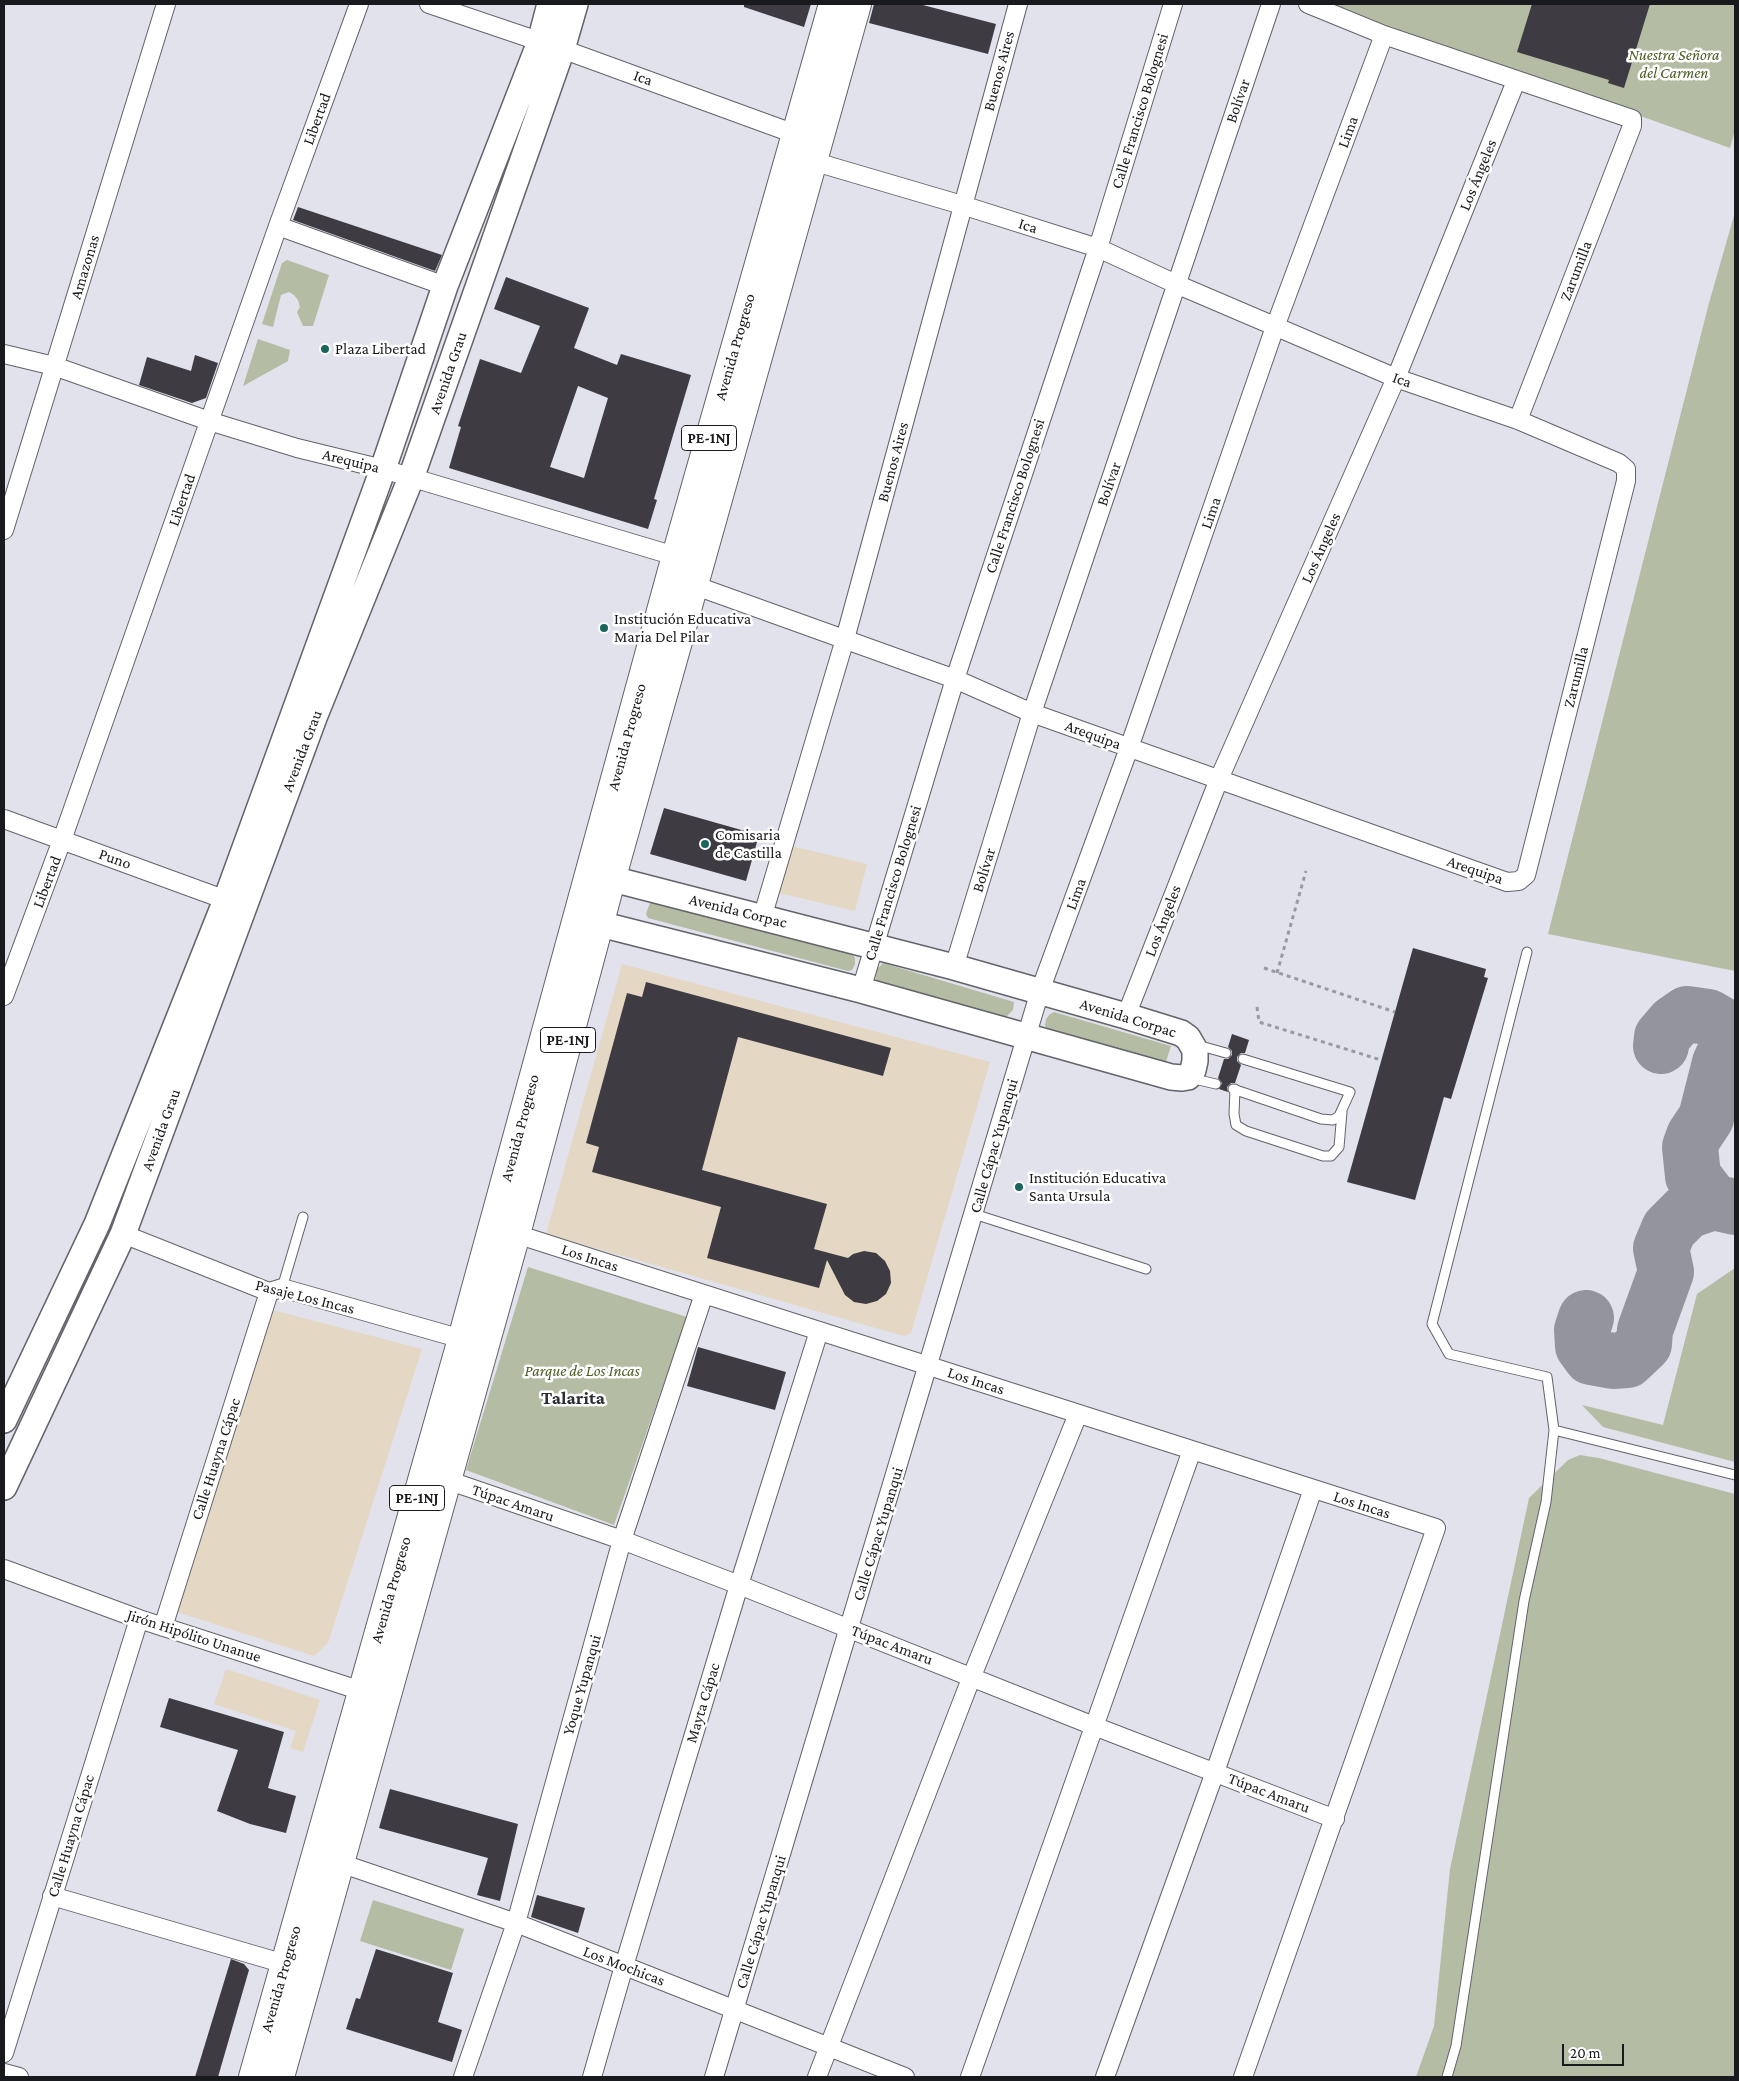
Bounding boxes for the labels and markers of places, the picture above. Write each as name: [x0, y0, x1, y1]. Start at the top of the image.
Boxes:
place label: Plaza Libertad: [335, 339, 426, 359]
marker: Plaza Libertad: [319, 343, 331, 355]
place label: Institución Educativa Maria Del Pilar: [614, 609, 751, 647]
marker: Institución Educativa Maria Del Pilar: [598, 622, 610, 634]
place label: Comisaria de Castilla: [715, 825, 782, 863]
marker: Comisaria de Castilla: [699, 838, 711, 850]
place label: Institución Educativa Santa Ursula: [1029, 1168, 1166, 1206]
marker: Institución Educativa Santa Ursula: [1013, 1181, 1025, 1193]

